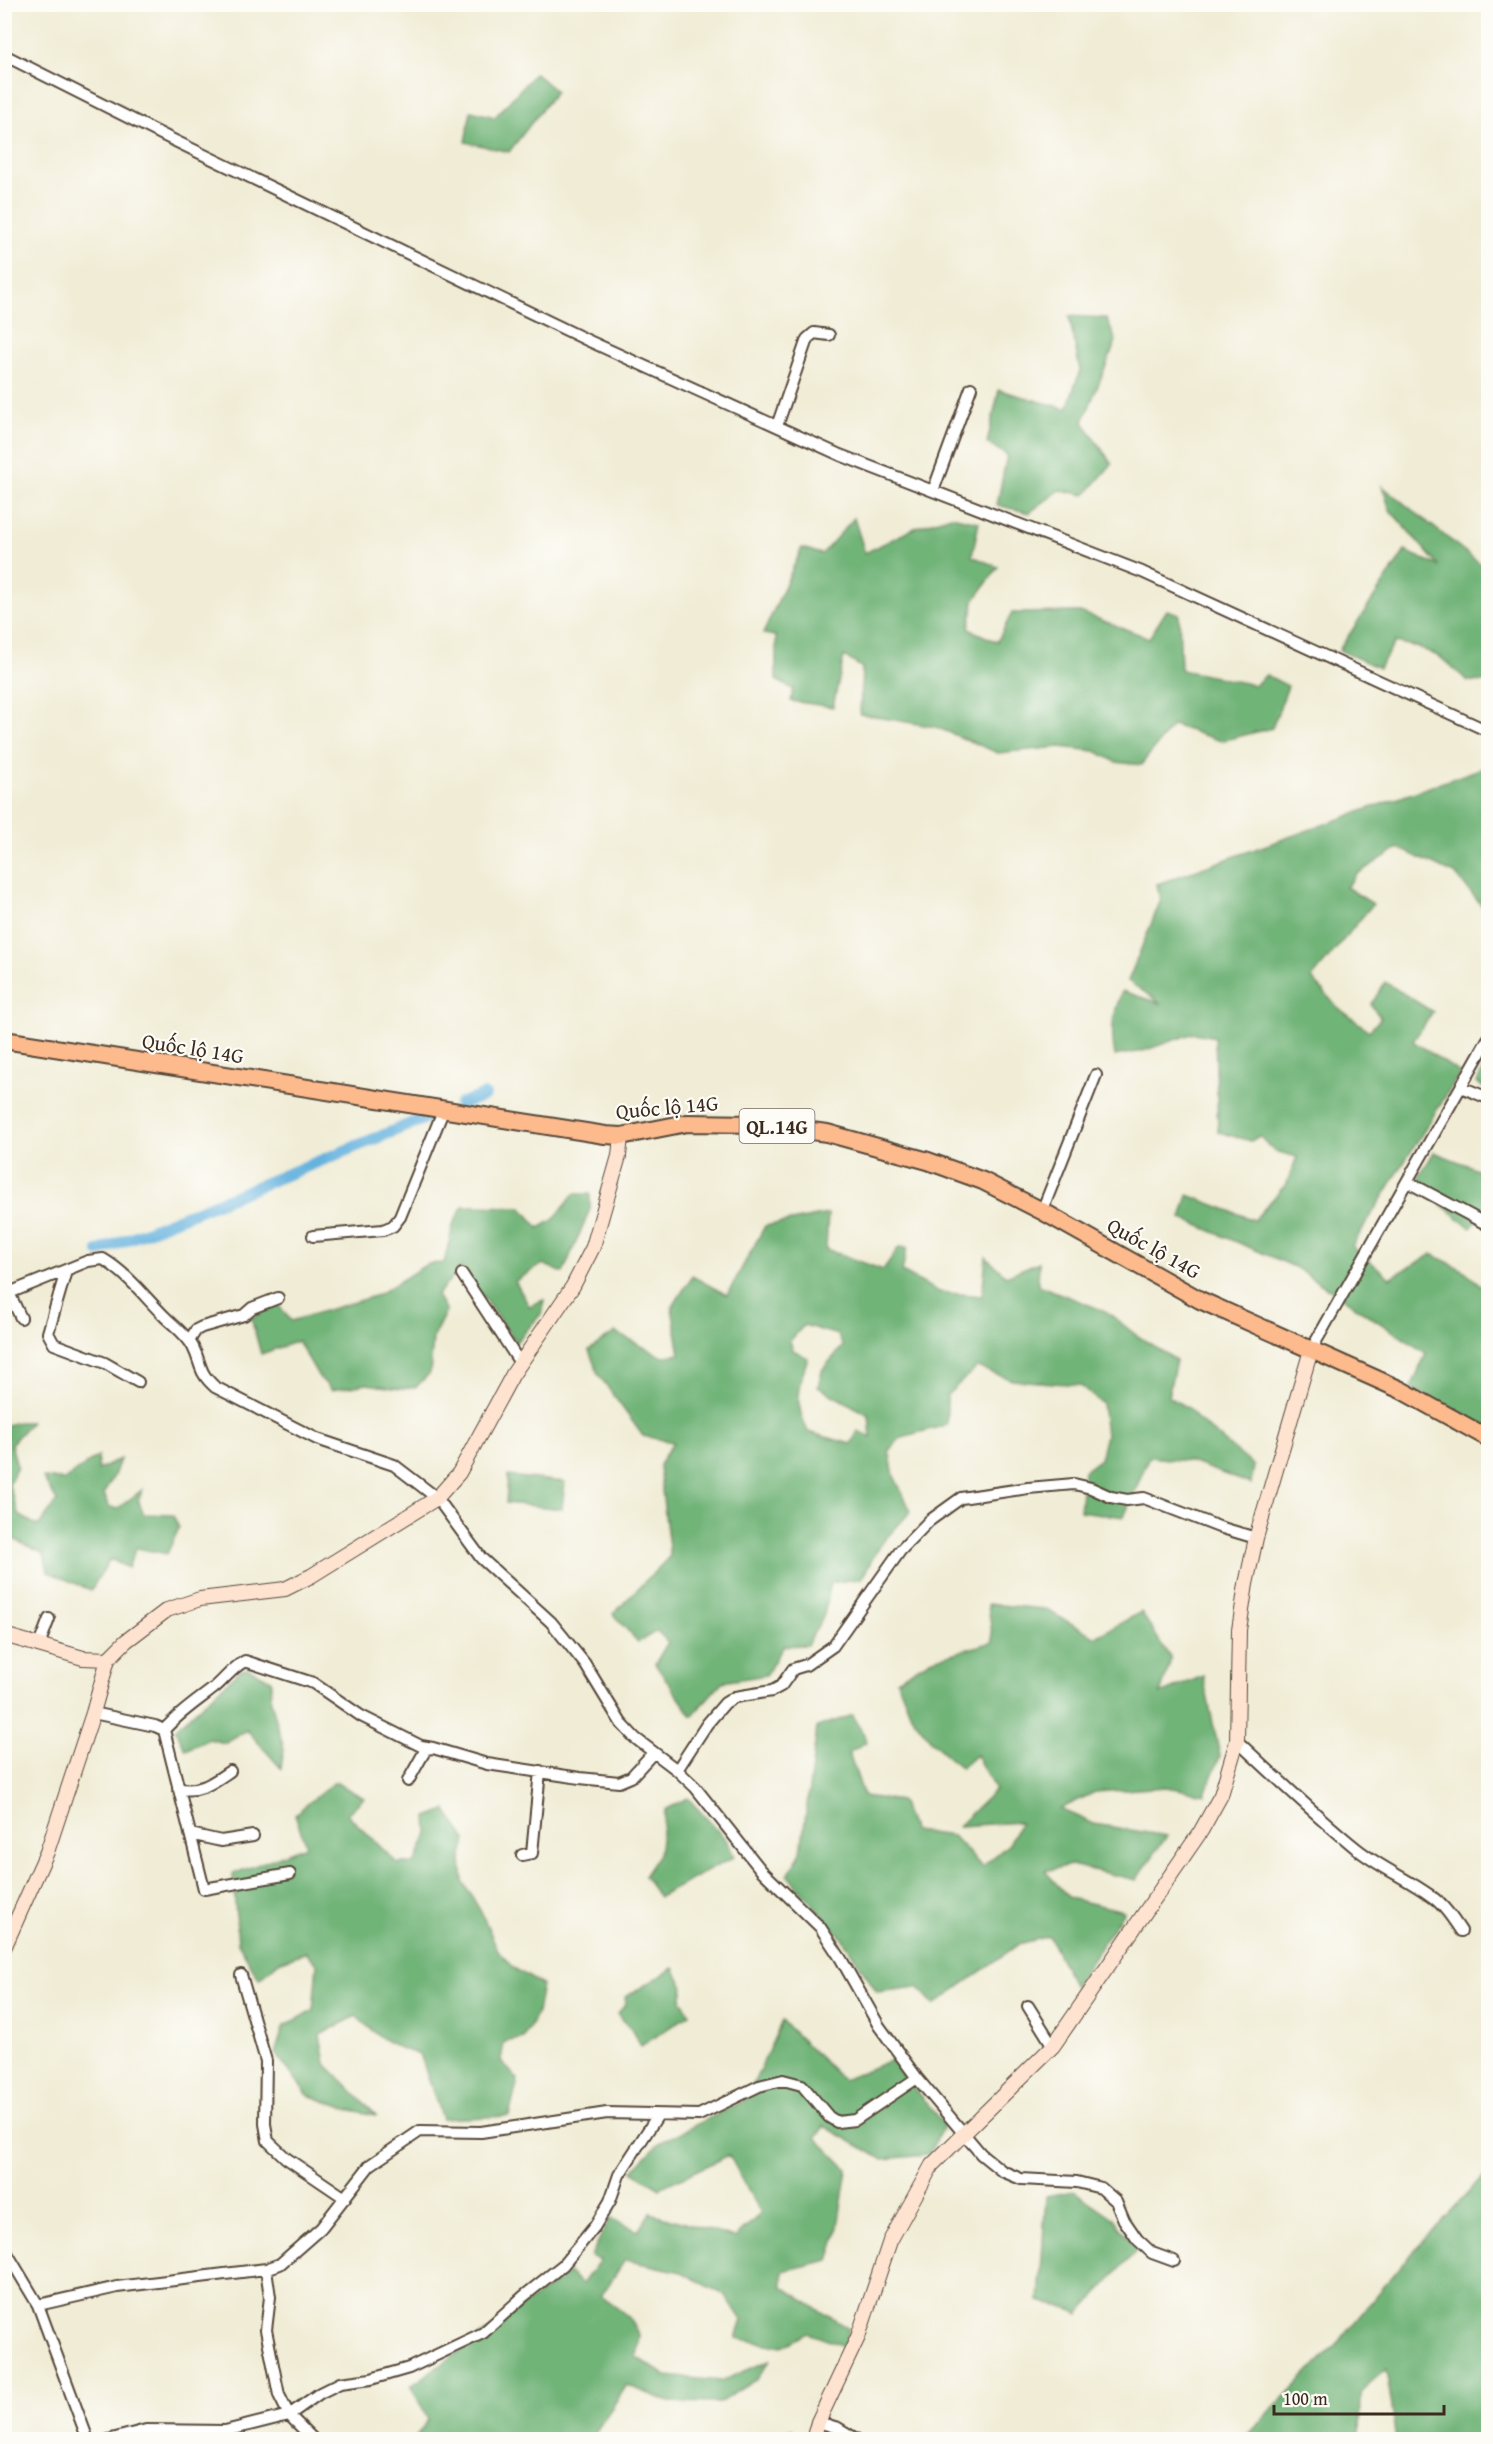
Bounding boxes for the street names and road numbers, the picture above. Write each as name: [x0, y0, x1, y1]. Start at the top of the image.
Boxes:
street label: Quốc lộ 14G: [140, 1025, 246, 1071]
street label: Quốc lộ 14G: [615, 1087, 719, 1127]
road number: QL.14G: [740, 1109, 814, 1143]
street label: Quốc lộ 14G: [1102, 1210, 1206, 1286]

